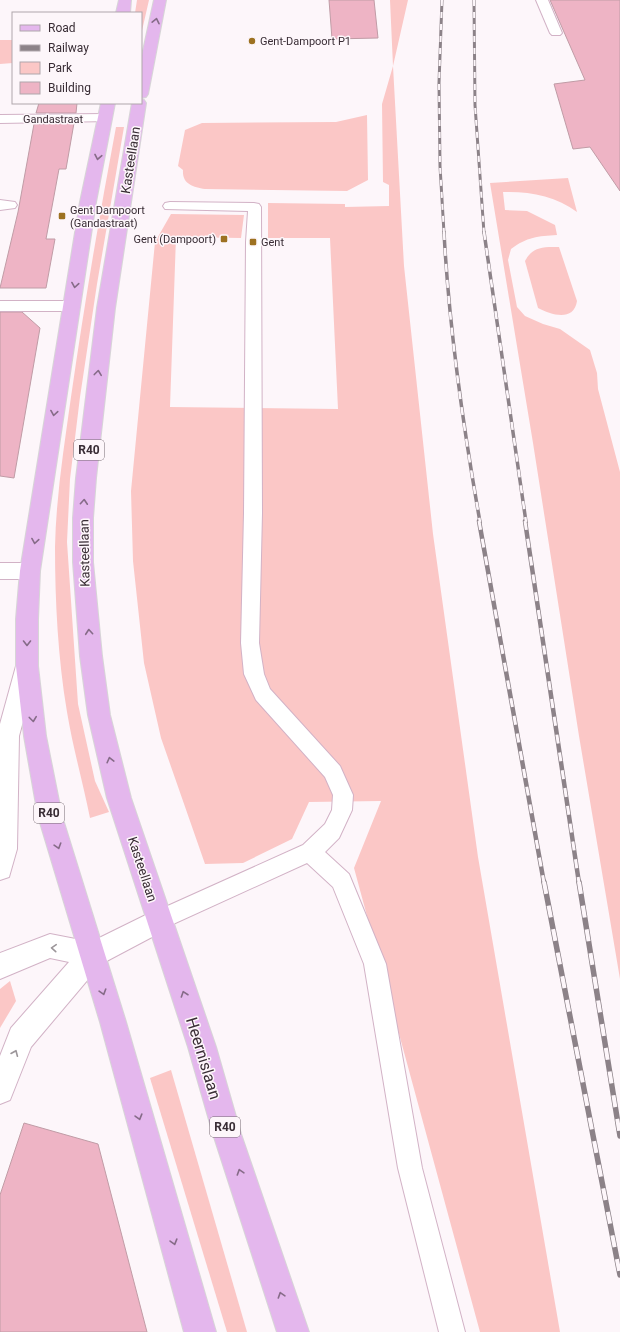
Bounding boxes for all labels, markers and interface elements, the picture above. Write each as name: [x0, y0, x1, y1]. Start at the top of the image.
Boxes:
legend: [12, 12, 142, 104]
one-way arrow: [152, 18, 160, 24]
text: Road: [48, 21, 76, 35]
place label: Gent-Dampoort P1: [260, 35, 351, 48]
marker: Gent-Dampoort P1: [247, 36, 257, 46]
text: Railway: [48, 41, 89, 55]
text: Park: [48, 61, 73, 75]
text: Building: [48, 81, 91, 95]
street label: Gandastraat: [23, 113, 83, 126]
street label: Kasteellaan: [118, 126, 143, 195]
one-way arrow: [94, 154, 103, 160]
place label: Gent Dampoort (Gandastraat): [70, 204, 145, 230]
marker: Gent Dampoort (Gandastraat): [57, 211, 67, 221]
place label: Gent (Dampoort): [134, 233, 216, 246]
marker: Gent (Dampoort): [219, 234, 229, 244]
place label: Gent: [261, 236, 284, 249]
marker: Gent: [248, 237, 258, 247]
one-way arrow: [71, 281, 79, 288]
one-way arrow: [94, 370, 103, 376]
one-way arrow: [50, 410, 59, 416]
road number: R40: [74, 440, 104, 460]
one-way arrow: [80, 499, 89, 505]
street label: Kasteellaan: [76, 519, 93, 587]
one-way arrow: [31, 538, 39, 545]
one-way arrow: [85, 629, 94, 635]
one-way arrow: [23, 640, 31, 646]
one-way arrow: [28, 716, 37, 722]
one-way arrow: [106, 757, 114, 763]
road number: R40: [34, 803, 64, 823]
street label: Kasteellaan: [125, 835, 160, 904]
one-way arrow: [53, 842, 62, 849]
one-way arrow: [50, 944, 57, 953]
one-way arrow: [99, 988, 107, 995]
one-way arrow: [181, 991, 189, 998]
street label: Heernislaan: [182, 1015, 225, 1102]
one-way arrow: [10, 1050, 18, 1057]
one-way arrow: [134, 1113, 143, 1120]
road number: R40: [210, 1117, 240, 1137]
one-way arrow: [236, 1168, 245, 1175]
one-way arrow: [169, 1238, 178, 1245]
one-way arrow: [277, 1292, 286, 1299]

